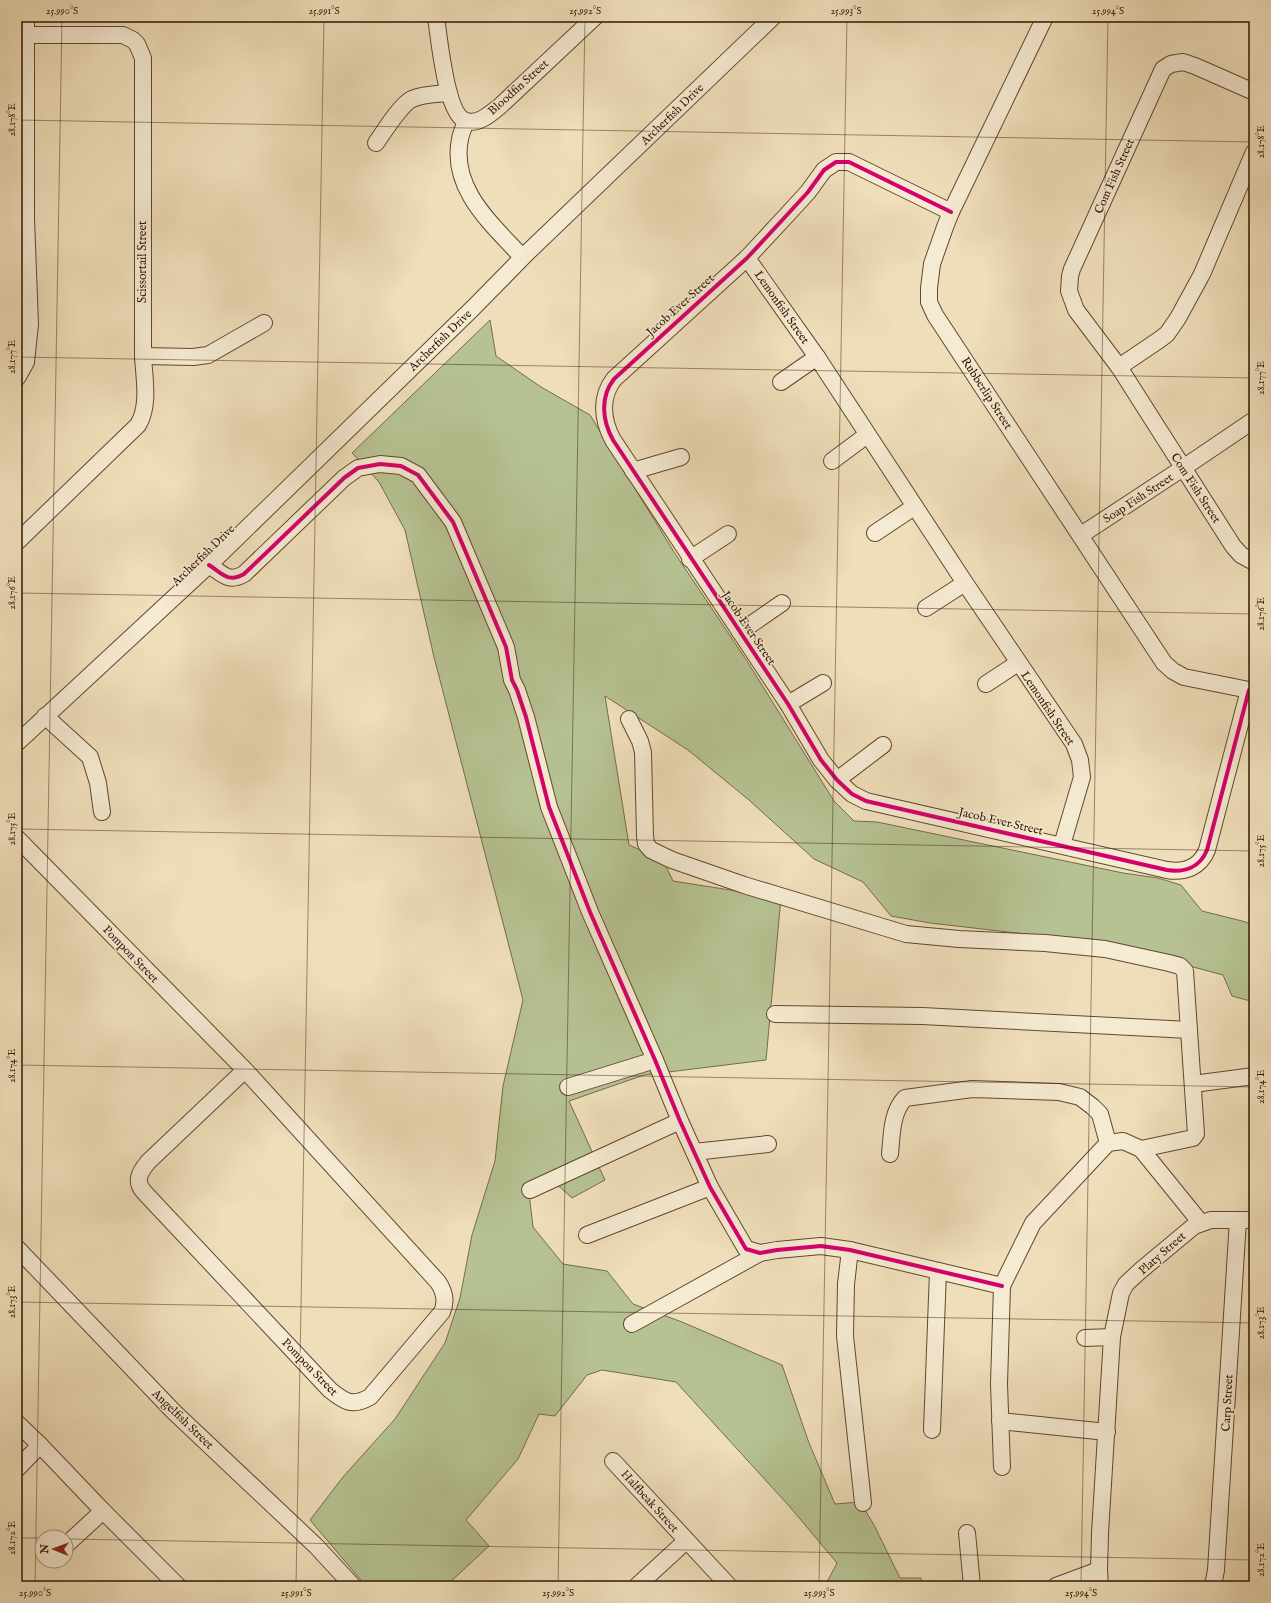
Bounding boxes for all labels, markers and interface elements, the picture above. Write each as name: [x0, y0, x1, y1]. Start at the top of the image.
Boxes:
text: 25.990°S: [46, 5, 78, 18]
text: 25.991°S: [308, 5, 340, 18]
text: 25.992°S: [569, 5, 601, 18]
text: 25.993°S: [830, 5, 862, 18]
text: 25.994°S: [1092, 5, 1124, 18]
street label: Bloodfin Street: [485, 56, 552, 118]
street label: Archerfish Drive: [637, 80, 707, 149]
text: 28.178°E: [6, 103, 19, 137]
text: 28.178°E: [1255, 125, 1268, 159]
street label: Com Fish Street: [1091, 136, 1138, 216]
street label: Scissortail Street: [135, 221, 150, 303]
street label: Lemonfish Street: [751, 268, 812, 347]
street label: Jacob Ever Street: [642, 271, 718, 342]
street label: Archerfish Drive: [405, 306, 475, 375]
text: 28.177°E: [6, 340, 19, 374]
street label: Rubberlip Street: [957, 354, 1016, 433]
text: 28.177°E: [1255, 361, 1268, 395]
street label: Com Fish Street: [1167, 450, 1224, 526]
street label: Soap Fish Street: [1100, 470, 1177, 528]
street label: Archerfish Drive: [168, 521, 238, 590]
text: 28.176°E: [6, 576, 19, 610]
street label: Jacob Ever Street: [716, 587, 779, 669]
text: 28.176°E: [1255, 597, 1268, 631]
street label: Lemonfish Street: [1017, 668, 1078, 748]
street label: Jacob Ever Street: [955, 804, 1045, 839]
text: 28.175°E: [6, 812, 19, 845]
text: 28.175°E: [1255, 834, 1268, 867]
street label: Pompon Street: [99, 922, 162, 987]
text: 28.174°E: [6, 1049, 19, 1083]
text: 28.174°E: [1255, 1070, 1268, 1104]
street label: Platy Street: [1136, 1229, 1189, 1278]
text: 28.173°E: [6, 1285, 19, 1319]
text: 28.173°E: [1255, 1306, 1268, 1340]
street label: Pompon Street: [278, 1335, 341, 1400]
street label: Carp Street: [1219, 1374, 1237, 1432]
street label: Angelfish Street: [148, 1386, 217, 1452]
street label: Halfbeak Street: [618, 1467, 682, 1536]
text: 28.172°E: [6, 1521, 19, 1555]
north arrow: [34, 1529, 74, 1569]
text: N: [38, 1543, 52, 1555]
text: 28.172°E: [1255, 1543, 1268, 1577]
text: 25.990°S: [19, 1587, 51, 1600]
text: 25.991°S: [280, 1587, 312, 1600]
text: 25.992°S: [542, 1587, 574, 1600]
text: 25.993°S: [803, 1587, 835, 1600]
text: 25.994°S: [1065, 1587, 1097, 1600]

